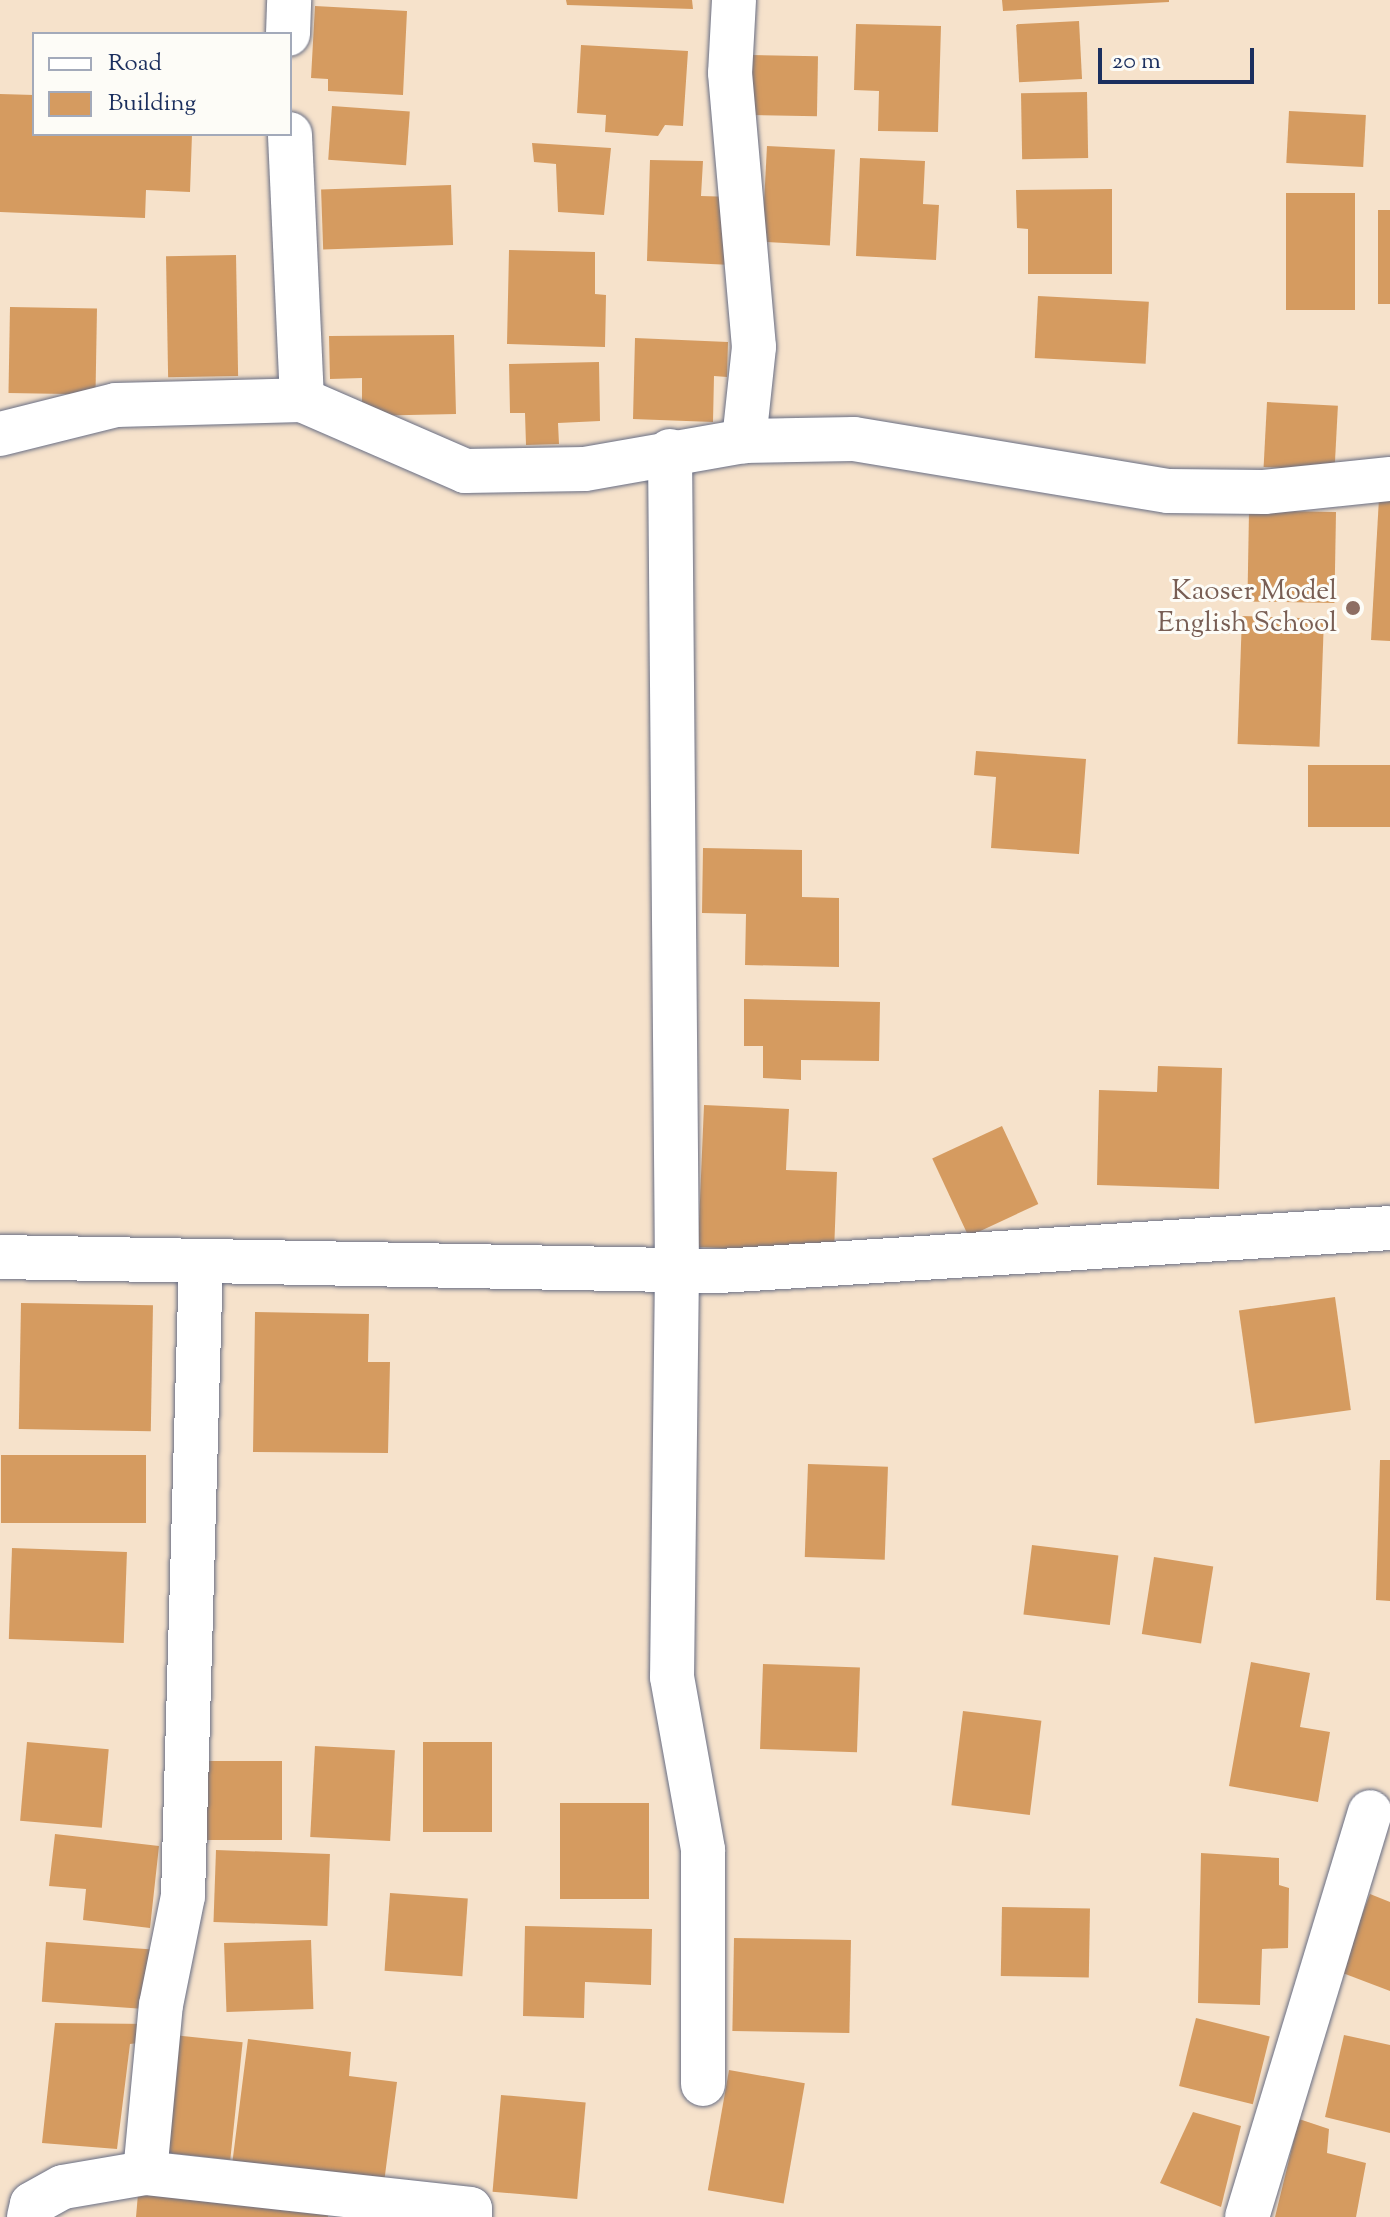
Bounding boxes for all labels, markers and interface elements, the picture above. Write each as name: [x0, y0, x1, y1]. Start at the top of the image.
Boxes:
legend: [32, 32, 292, 136]
scale bar: [1102, 32, 1258, 82]
text: 20 m: [1112, 45, 1161, 79]
text: Road: [108, 47, 162, 81]
text: Building: [108, 87, 196, 121]
place label: Kaoser Model English School: [1157, 575, 1337, 641]
marker: Kaoser Model English School: [1344, 599, 1362, 617]

